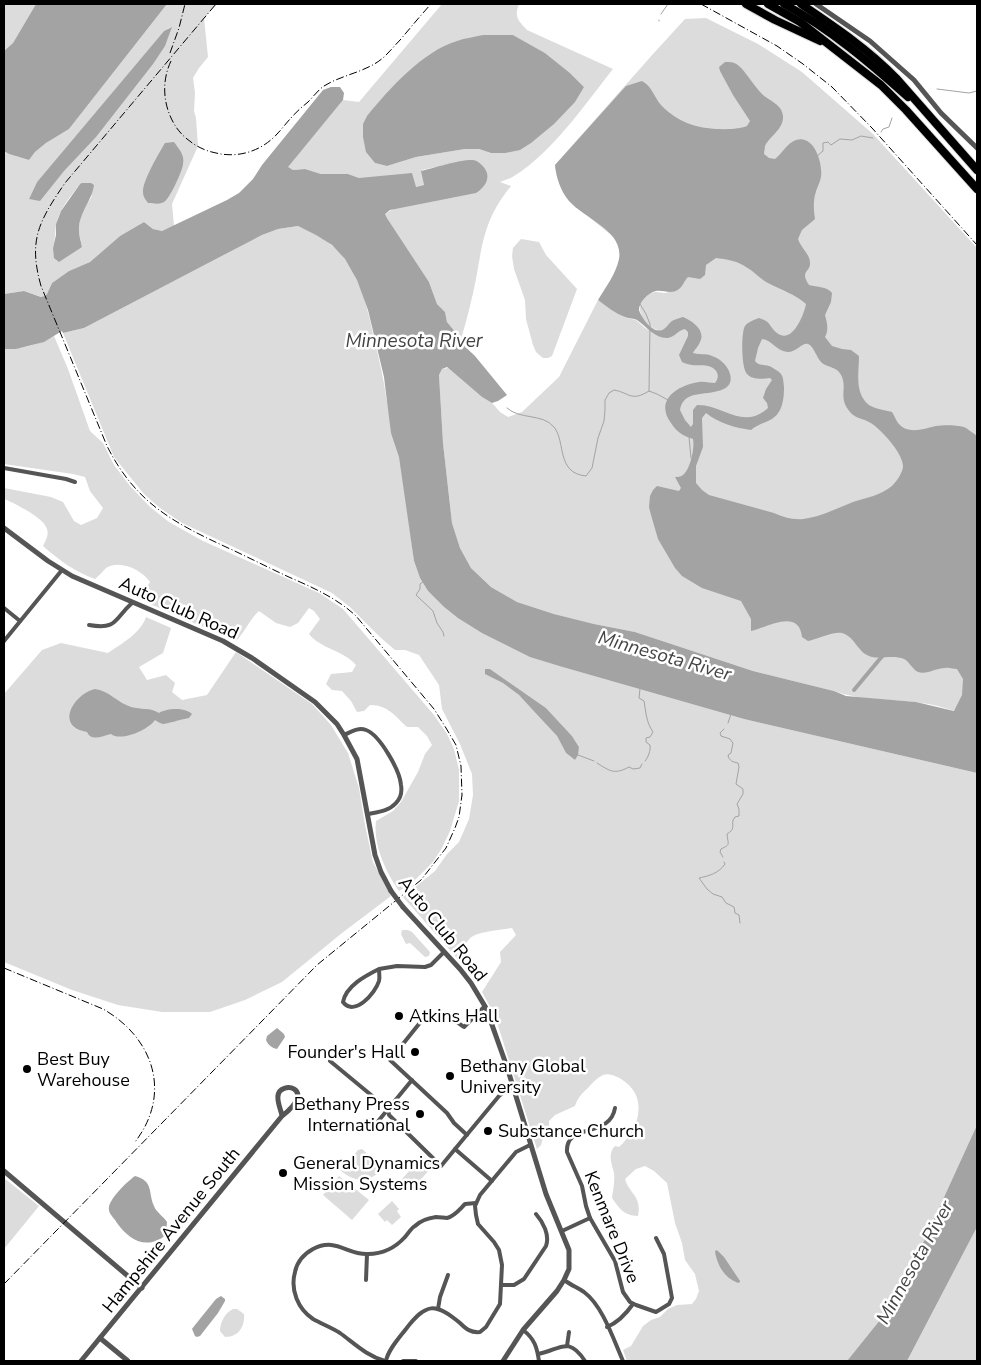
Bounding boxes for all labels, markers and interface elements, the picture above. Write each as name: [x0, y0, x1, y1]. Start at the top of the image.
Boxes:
water label: Minnesota River: [345, 328, 484, 354]
street label: Auto Club Road: [115, 571, 243, 645]
water label: Minnesota River: [595, 625, 735, 688]
street label: Auto Club Road: [393, 871, 493, 987]
place label: Atkins Hall: [409, 1004, 499, 1028]
marker: Atkins Hall: [393, 1010, 405, 1022]
place label: Founder's Hall: [287, 1040, 406, 1064]
marker: Founder's Hall: [409, 1046, 421, 1058]
place label: Best Buy Warehouse: [37, 1047, 130, 1092]
place label: Bethany Global University: [460, 1054, 586, 1099]
marker: Best Buy Warehouse: [21, 1063, 33, 1075]
marker: Bethany Global University: [444, 1070, 456, 1082]
place label: Bethany Press International: [294, 1092, 411, 1137]
marker: Bethany Press International: [414, 1108, 426, 1120]
place label: Substance Church: [498, 1119, 644, 1143]
marker: Substance Church: [482, 1125, 494, 1137]
street label: Hampshire Avenue South: [97, 1142, 245, 1318]
place label: General Dynamics Mission Systems: [293, 1151, 440, 1196]
marker: General Dynamics Mission Systems: [277, 1167, 289, 1179]
street label: Kenmare Drive: [579, 1167, 645, 1287]
water label: Minnesota River: [870, 1195, 960, 1329]

